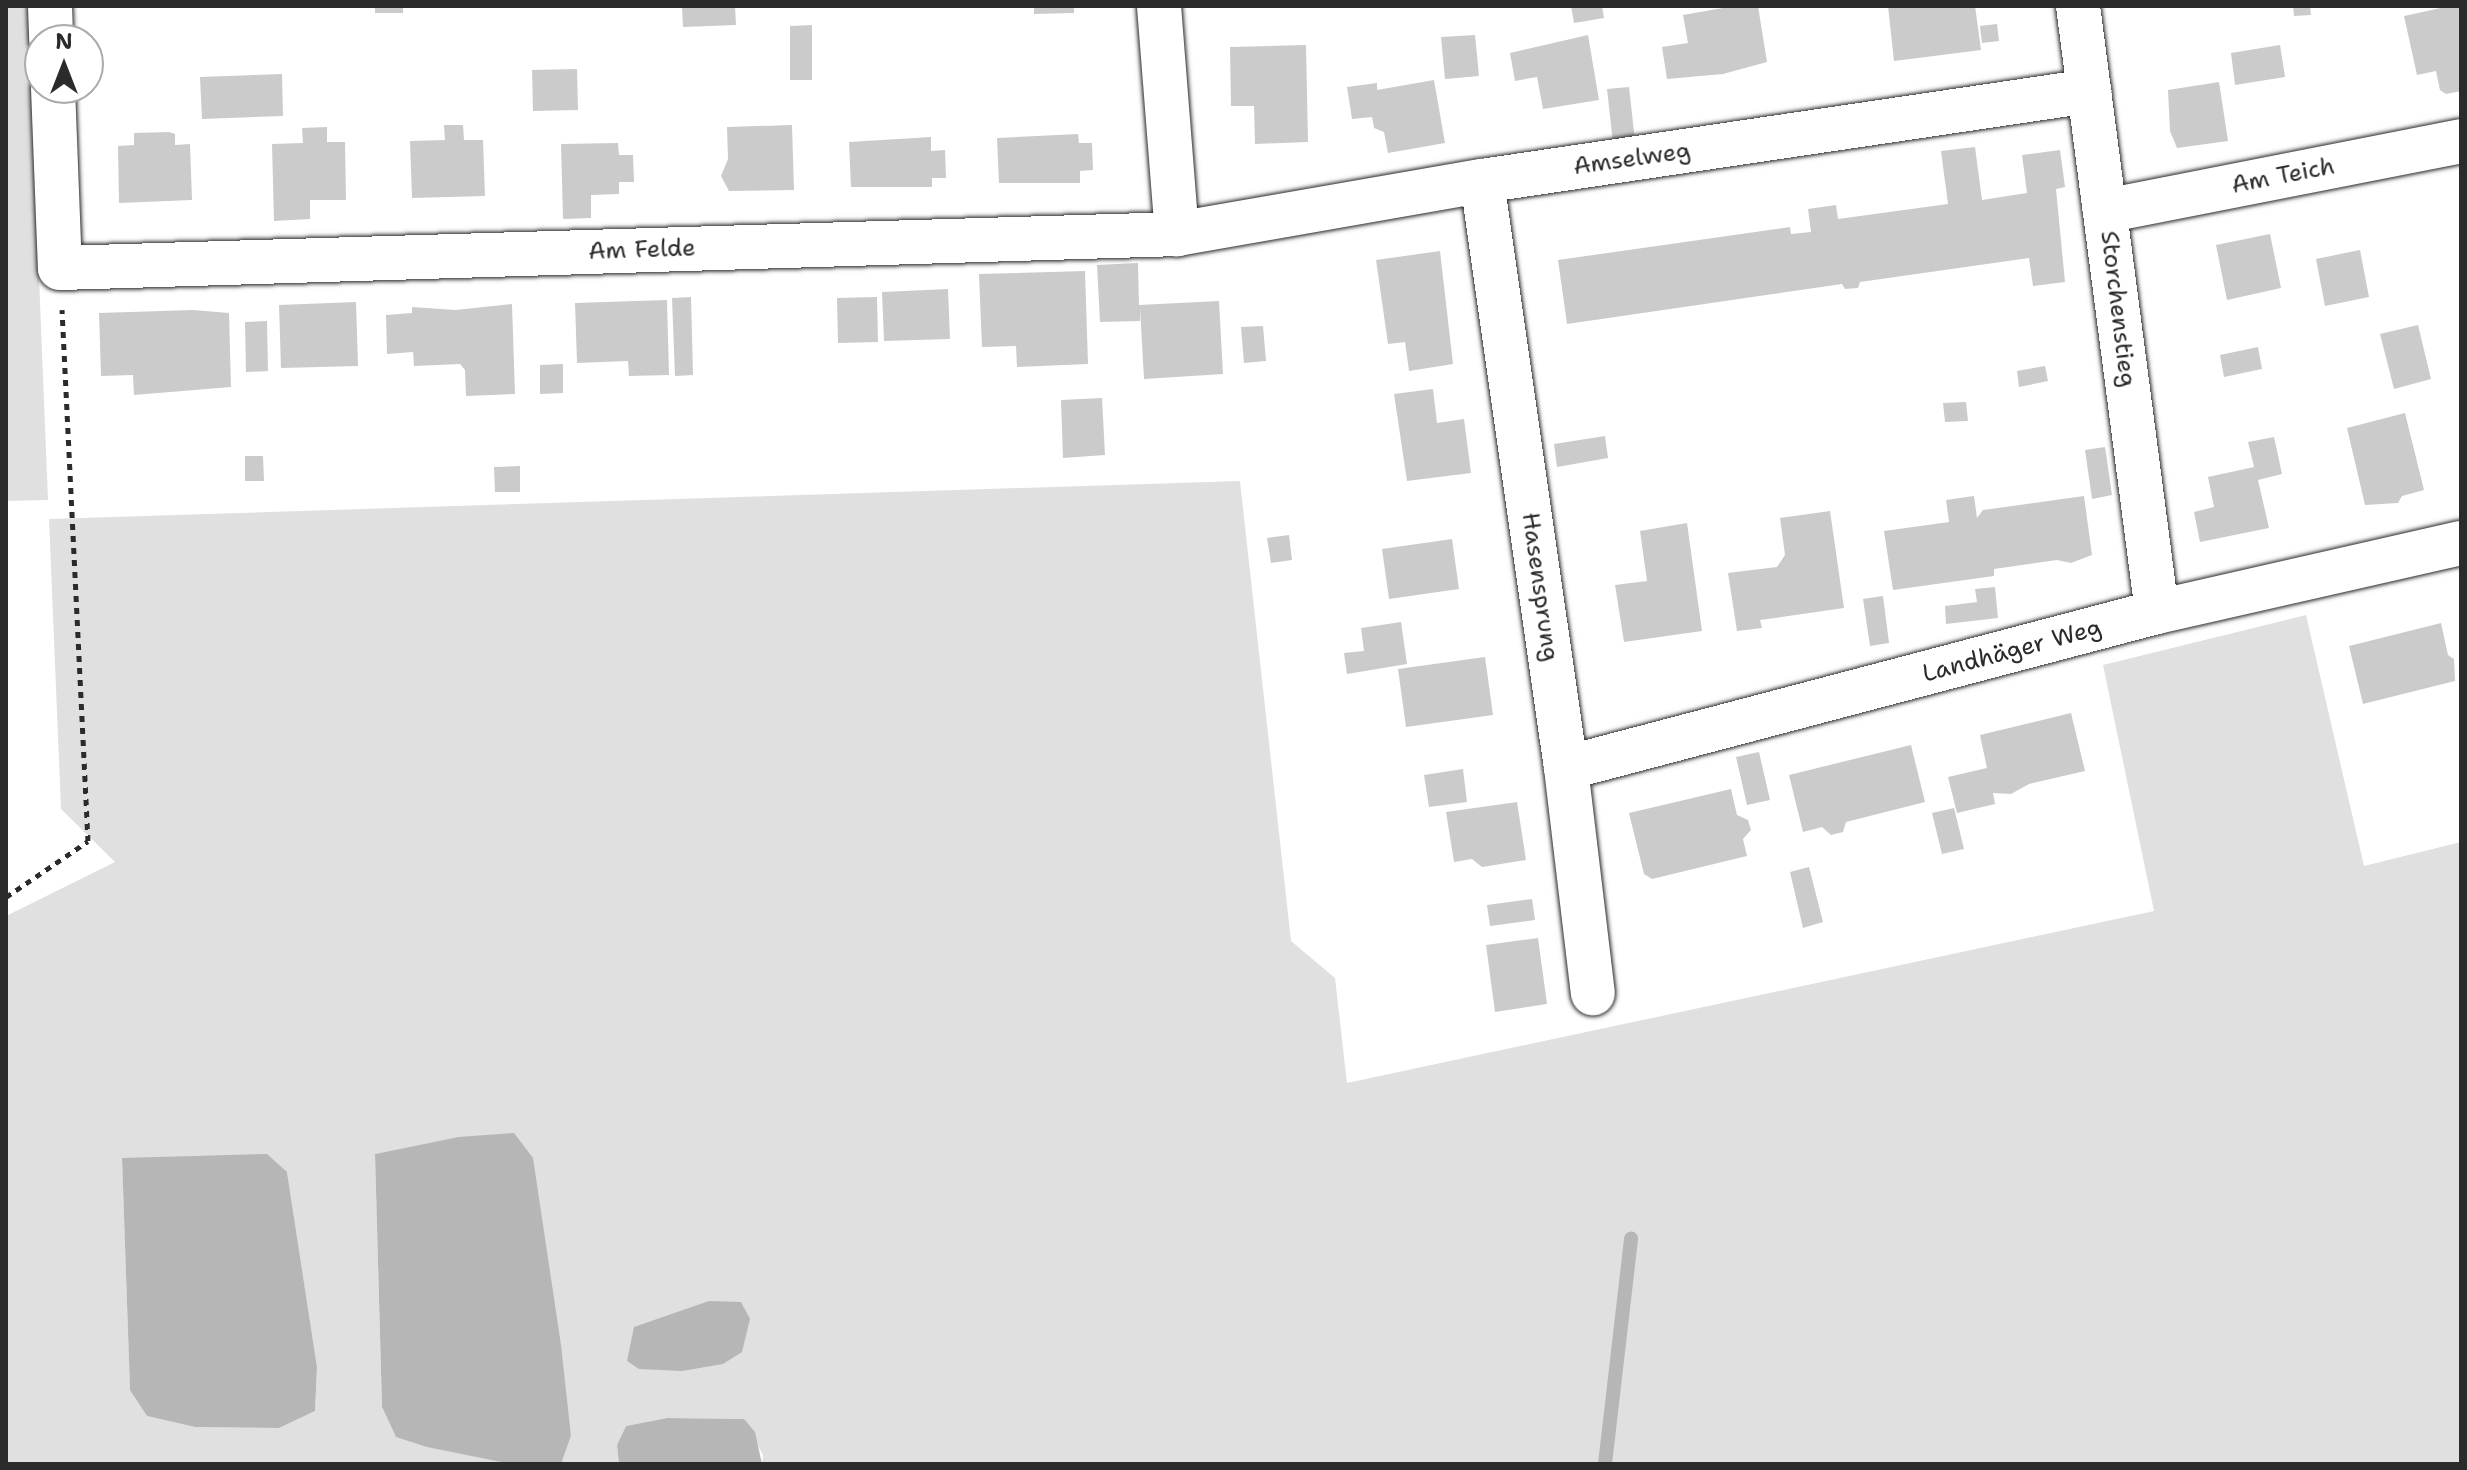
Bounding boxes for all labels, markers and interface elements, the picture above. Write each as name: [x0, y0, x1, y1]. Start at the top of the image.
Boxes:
north arrow: [24, 24, 104, 104]
text: N: [55, 27, 73, 56]
street label: Amselweg: [1572, 137, 1692, 181]
street label: Am Teich: [2229, 152, 2337, 200]
street label: Storchenstieg: [2094, 229, 2142, 389]
street label: Am Felde: [588, 234, 696, 266]
street label: Hasensprung: [1515, 511, 1565, 663]
street label: Landhäger Weg: [1919, 613, 2105, 689]

